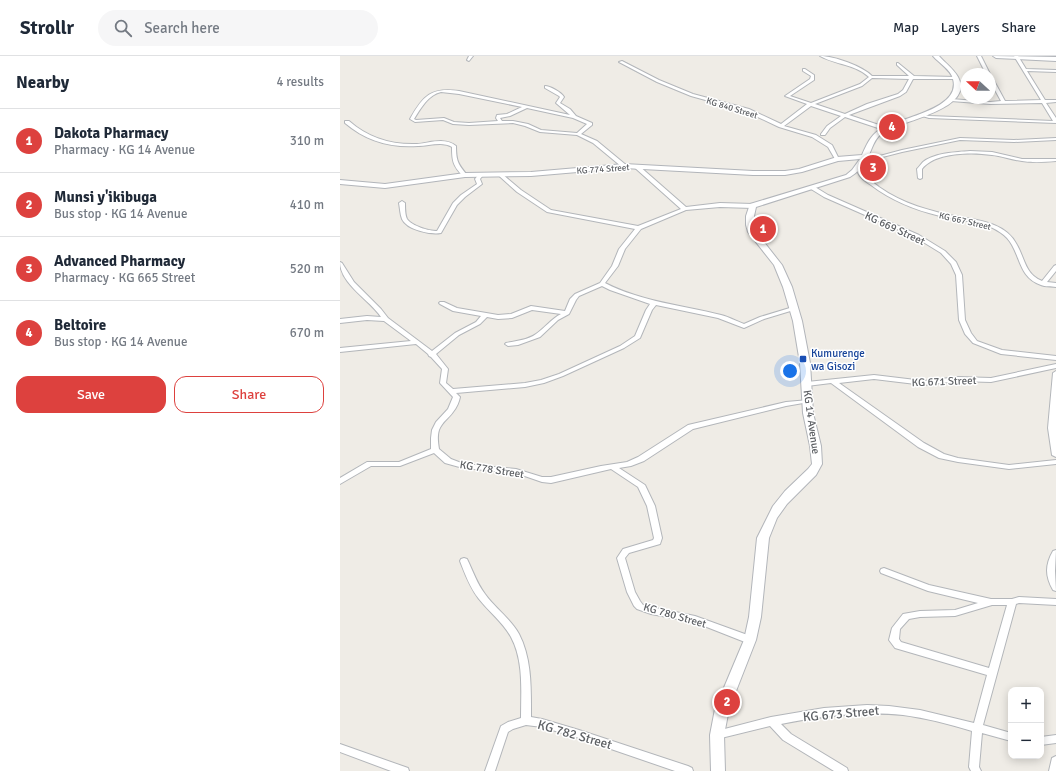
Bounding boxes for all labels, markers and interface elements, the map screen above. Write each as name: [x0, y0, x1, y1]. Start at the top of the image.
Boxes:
search box: [98, 10, 378, 46]
text: Strollr: [20, 16, 74, 40]
icon: search: [112, 17, 134, 39]
text: Search here: [144, 19, 220, 37]
text: Map: [893, 19, 919, 36]
text: Layers: [941, 19, 980, 36]
text: Share: [1002, 19, 1036, 36]
north arrow: [960, 68, 996, 104]
text: Nearby: [16, 72, 69, 93]
text: 4 results: [276, 74, 324, 90]
street label: KG 840 Street: [705, 95, 759, 121]
pin: 4: [879, 112, 905, 142]
text: Dakota Pharmacy: [54, 124, 169, 142]
text: 1: [25, 133, 33, 149]
text: 310 m: [290, 133, 324, 149]
text: Pharmacy · KG 14 Avenue: [54, 142, 195, 158]
pin: 3: [860, 153, 886, 183]
street label: KG 774 Street: [576, 162, 630, 177]
text: Munsi y'ikibuga: [54, 188, 157, 206]
text: 2: [25, 197, 33, 213]
text: 410 m: [290, 197, 324, 213]
text: Bus stop · KG 14 Avenue: [54, 206, 187, 222]
street label: KG 669 Street: [863, 209, 927, 248]
street label: KG 667 Street: [938, 210, 992, 233]
pin: 1: [750, 214, 776, 244]
text: Advanced Pharmacy: [54, 252, 185, 270]
text: 3: [25, 261, 33, 277]
text: 520 m: [290, 261, 324, 277]
text: Pharmacy · KG 665 Street: [54, 270, 195, 286]
text: Beltoire: [54, 316, 106, 334]
text: 4: [25, 325, 33, 341]
text: 670 m: [290, 325, 324, 341]
text: Bus stop · KG 14 Avenue: [54, 334, 187, 350]
place label: Kumurenge wa Gisozi: [811, 347, 865, 373]
marker: Kumurenge wa Gisozi: [798, 354, 808, 364]
your location: [780, 361, 800, 381]
street label: KG 671 Street: [911, 374, 977, 389]
button: Save: [16, 376, 166, 413]
button: Share: [174, 376, 324, 413]
street label: KG 14 Avenue: [801, 389, 822, 455]
street label: KG 778 Street: [459, 458, 525, 481]
street label: KG 780 Street: [642, 600, 708, 631]
pin: 2: [714, 687, 740, 717]
map controls: [1008, 687, 1044, 759]
button: +: [1008, 687, 1044, 723]
street label: KG 673 Street: [802, 703, 880, 725]
street label: KG 782 Street: [536, 717, 614, 753]
button: −: [1008, 723, 1044, 759]

